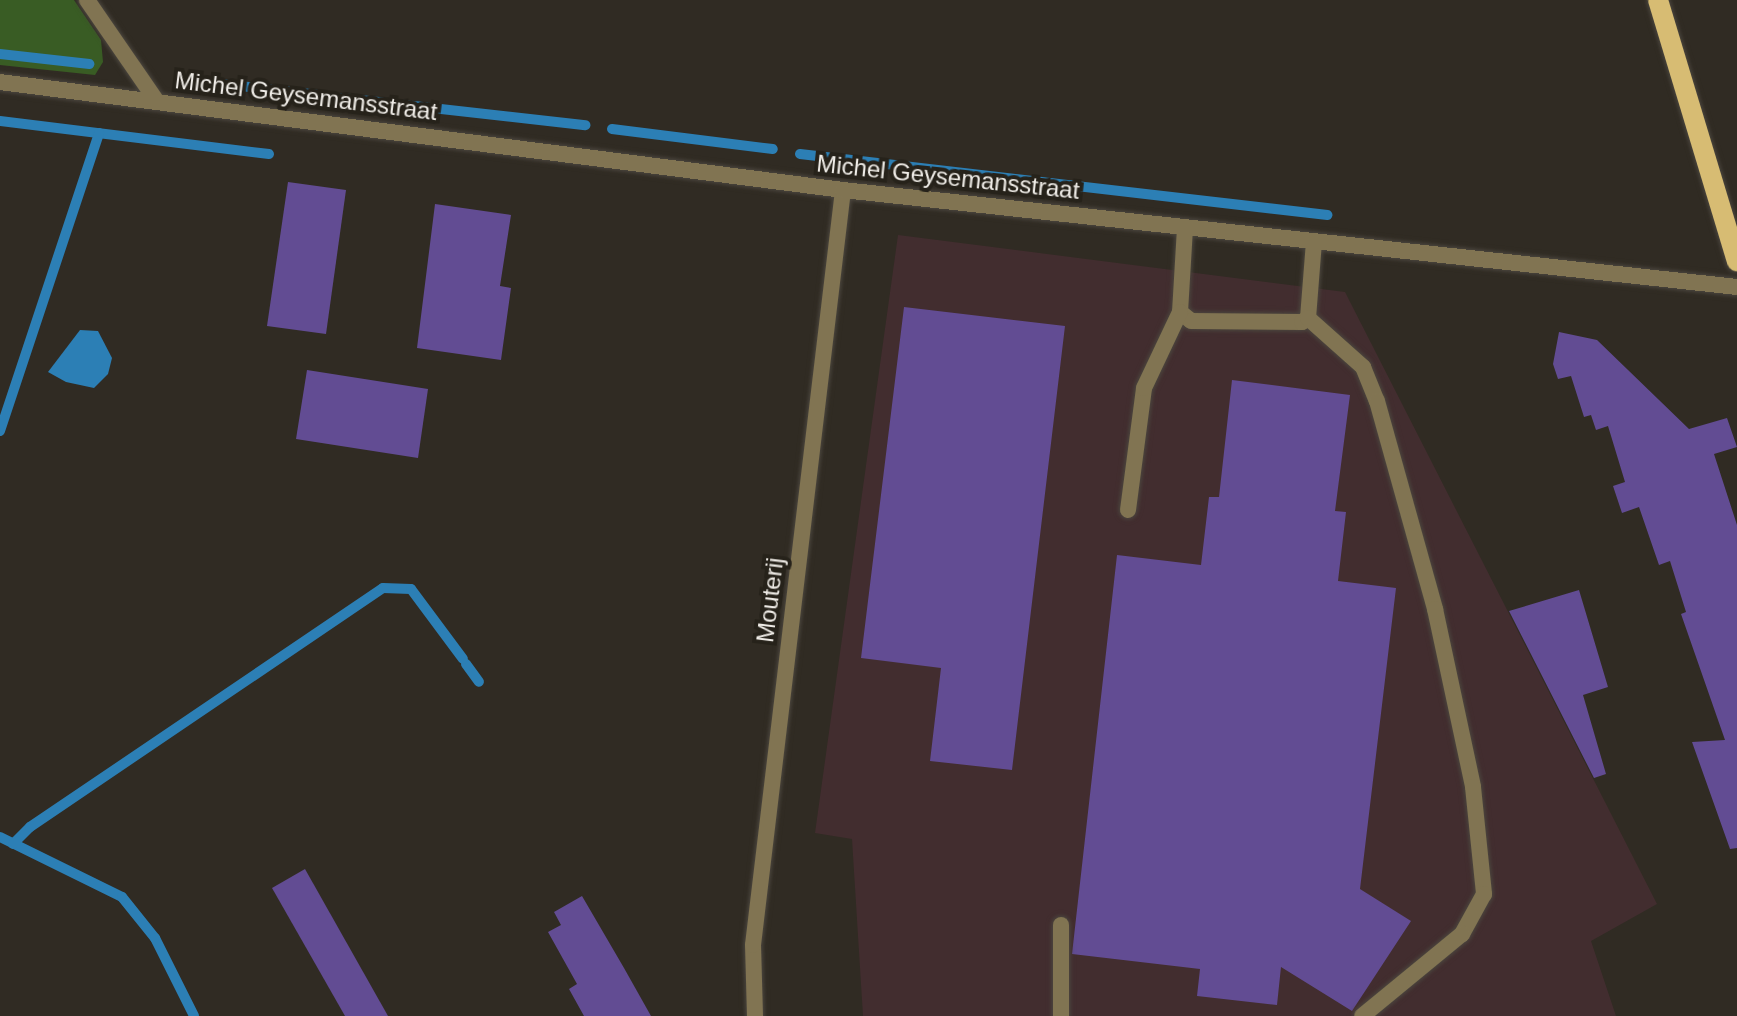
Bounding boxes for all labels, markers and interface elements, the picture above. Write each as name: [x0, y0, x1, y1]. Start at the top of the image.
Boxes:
street label: Michel Geysemansstraat: [173, 66, 439, 126]
street label: Michel Geysemansstraat: [815, 149, 1081, 205]
street label: Mouterij: [751, 556, 789, 644]

